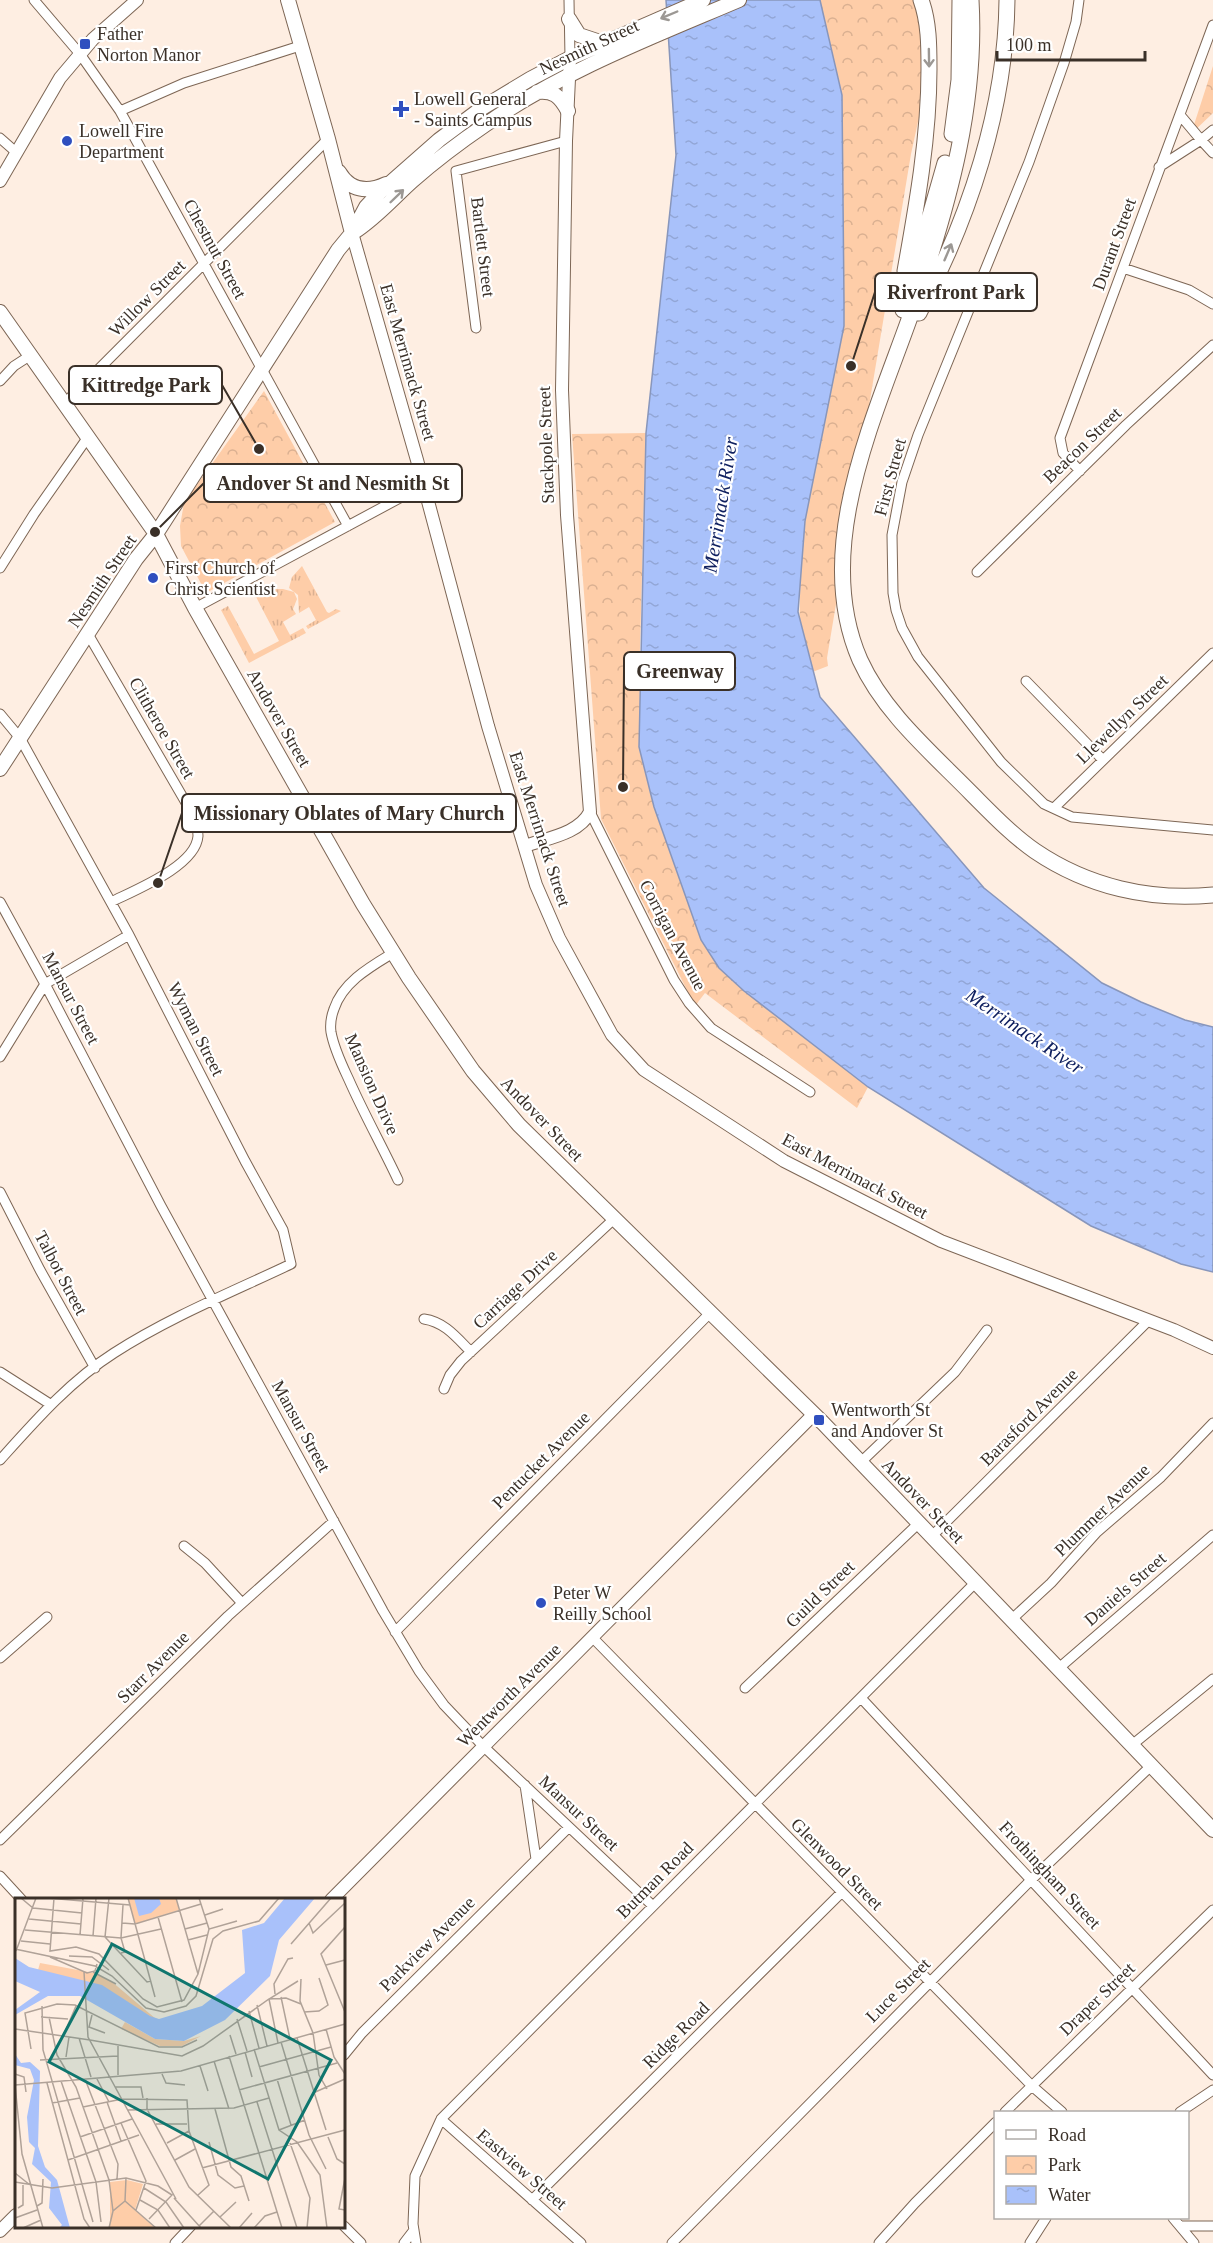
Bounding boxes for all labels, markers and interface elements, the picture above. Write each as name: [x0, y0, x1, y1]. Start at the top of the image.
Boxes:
one-way arrow: [660, 10, 678, 21]
street label: Nesmith Street: [536, 15, 642, 79]
place label: Father Norton Manor: [97, 24, 200, 65]
scale bar: [997, 24, 1146, 62]
text: 100 m: [1006, 35, 1052, 55]
marker: Father Norton Manor: [78, 37, 92, 51]
one-way arrow: [923, 47, 934, 67]
place label: Lowell General - Saints Campus: [414, 89, 532, 130]
marker: Lowell General - Saints Campus: [392, 100, 410, 118]
place label: Lowell Fire Department: [79, 121, 164, 162]
marker: Lowell Fire Department: [60, 134, 74, 148]
one-way arrow: [389, 189, 404, 204]
street label: Durant Street: [1088, 195, 1140, 293]
street label: Chestnut Street: [179, 196, 251, 302]
street label: Bartlett Street: [467, 196, 499, 298]
one-way arrow: [943, 243, 954, 262]
street label: Willow Street: [105, 256, 189, 340]
callout: Riverfront Park: [875, 273, 1037, 311]
street label: East Merrimack Street: [376, 281, 440, 443]
text: Riverfront Park: [887, 281, 1026, 303]
callout: Kittredge Park: [69, 366, 222, 404]
text: Kittredge Park: [81, 374, 211, 397]
street label: Stackpole Street: [534, 386, 558, 504]
street label: Beacon Street: [1039, 403, 1125, 487]
water label: Merrimack River: [698, 435, 742, 575]
street label: First Street: [870, 436, 910, 518]
callout: Andover St and Nesmith St: [204, 464, 462, 502]
text: Andover St and Nesmith St: [217, 472, 450, 494]
street label: Nesmith Street: [64, 531, 140, 631]
place label: First Church of Christ Scientist: [165, 558, 276, 599]
marker: First Church of Christ Scientist: [146, 571, 160, 585]
callout: Greenway: [624, 652, 735, 690]
text: Greenway: [636, 660, 724, 683]
street label: Andover Street: [243, 666, 315, 770]
street label: Llewellyn Street: [1072, 670, 1172, 768]
street label: Clitheroe Street: [125, 674, 199, 782]
street label: East Merrimack Street: [505, 749, 575, 909]
callout: Missionary Oblates of Mary Church: [182, 794, 516, 832]
text: Missionary Oblates of Mary Church: [194, 802, 504, 825]
street label: Corrigan Avenue: [635, 876, 711, 994]
street label: Mansur Street: [38, 949, 104, 1047]
street label: Wyman Street: [164, 979, 228, 1079]
water label: Merrimack River: [961, 983, 1088, 1079]
street label: Mansion Drive: [341, 1030, 403, 1138]
street label: Andover Street: [497, 1073, 587, 1165]
street label: East Merrimack Street: [779, 1129, 931, 1223]
street label: Talbot Street: [31, 1228, 91, 1318]
street label: Carriage Drive: [469, 1245, 561, 1333]
street label: Barasford Avenue: [976, 1364, 1082, 1470]
street label: Mansur Street: [268, 1377, 334, 1475]
place label: Wentworth St and Andover St: [831, 1400, 943, 1441]
street label: Pentucket Avenue: [488, 1407, 594, 1513]
marker: Wentworth St and Andover St: [812, 1413, 826, 1427]
street label: Andover Street: [878, 1455, 968, 1547]
street label: Plummer Avenue: [1050, 1460, 1154, 1560]
street label: Daniels Street: [1080, 1548, 1170, 1630]
street label: Guild Street: [782, 1556, 858, 1632]
place label: Peter W Reilly School: [553, 1583, 652, 1624]
marker: Peter W Reilly School: [534, 1596, 548, 1610]
street label: Starr Avenue: [113, 1627, 193, 1707]
street label: Wentworth Avenue: [453, 1639, 565, 1751]
street label: Mansur Street: [535, 1771, 623, 1855]
street label: Glenwood Street: [787, 1814, 887, 1914]
street label: Frothingham Street: [995, 1817, 1105, 1933]
street label: Butman Road: [613, 1838, 697, 1922]
street label: Parkview Avenue: [375, 1892, 479, 1996]
inset map: [15, 1898, 345, 2228]
street label: Luce Street: [862, 1954, 934, 2026]
street label: Draper Street: [1055, 1958, 1139, 2040]
street label: Ridge Road: [639, 1998, 713, 2072]
legend: [994, 2111, 1189, 2219]
street label: Eastview Street: [473, 2125, 571, 2213]
text: Road: [1048, 2125, 1086, 2145]
text: Park: [1048, 2155, 1081, 2175]
text: Water: [1048, 2185, 1091, 2205]

